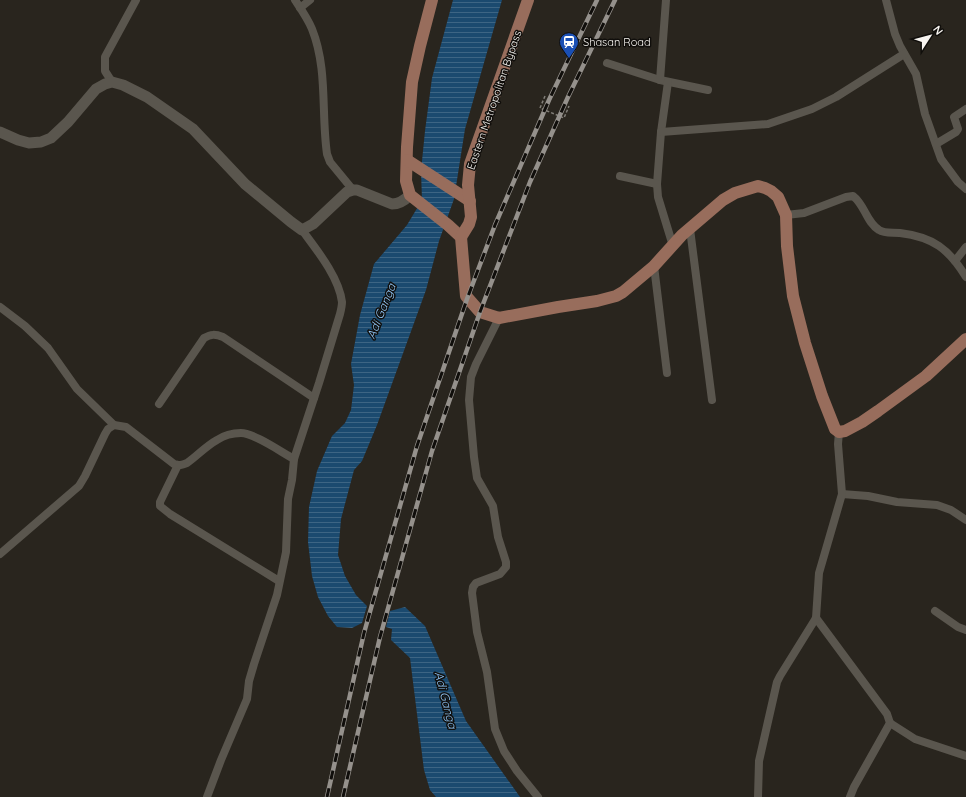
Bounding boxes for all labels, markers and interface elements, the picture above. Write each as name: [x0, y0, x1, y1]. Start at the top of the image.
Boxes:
north arrow: [910, 16, 950, 56]
text: N: [930, 23, 946, 38]
street label: Eastern Metropolitan Bypass: [464, 29, 524, 171]
station icon: Shasan Road: [558, 31, 580, 59]
place label: Shasan Road: [583, 35, 651, 49]
water label: Adi Ganga: [363, 280, 399, 341]
water label: Adi Ganga: [432, 670, 461, 731]

